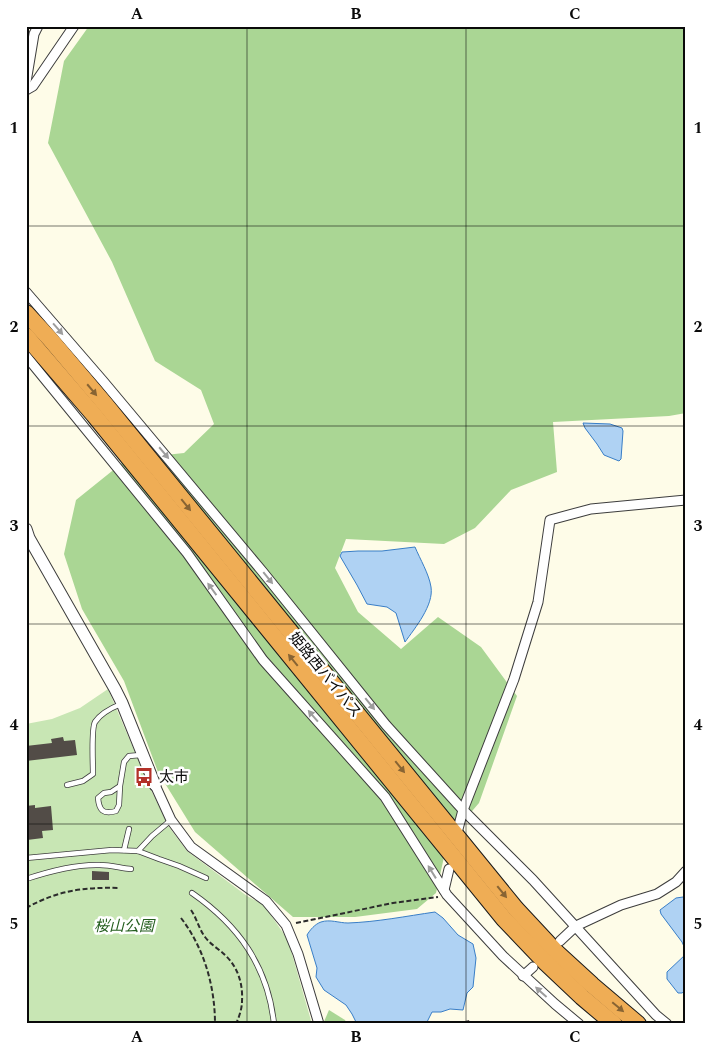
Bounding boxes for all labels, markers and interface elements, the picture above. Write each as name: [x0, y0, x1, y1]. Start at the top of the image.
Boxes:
text: A: [131, 2, 144, 26]
text: B: [350, 2, 362, 26]
text: C: [569, 2, 581, 26]
text: 1: [10, 116, 18, 140]
text: 1: [694, 116, 702, 140]
text: 2: [10, 315, 19, 339]
text: 2: [694, 315, 703, 339]
one-way arrow: [53, 323, 64, 336]
one-way arrow: [87, 383, 98, 396]
one-way arrow: [158, 446, 169, 459]
one-way arrow: [181, 498, 192, 511]
text: 3: [10, 514, 19, 538]
text: 3: [694, 514, 703, 538]
one-way arrow: [262, 571, 273, 584]
one-way arrow: [208, 582, 218, 595]
street label: 姫路西バイパス: [283, 627, 367, 723]
one-way arrow: [287, 654, 298, 667]
one-way arrow: [364, 698, 375, 711]
one-way arrow: [307, 710, 318, 723]
text: 4: [10, 713, 19, 737]
text: 4: [694, 713, 703, 737]
one-way arrow: [394, 760, 405, 773]
bus stop icon: 太市: [133, 766, 155, 788]
place label: 太市: [159, 766, 189, 789]
one-way arrow: [428, 866, 437, 879]
one-way arrow: [497, 886, 508, 899]
text: 5: [10, 912, 18, 936]
text: 5: [694, 912, 702, 936]
park label: 桜山公園: [94, 915, 156, 938]
one-way arrow: [536, 986, 548, 998]
one-way arrow: [611, 1001, 624, 1012]
text: A: [131, 1025, 144, 1049]
text: B: [350, 1025, 362, 1049]
text: C: [569, 1025, 581, 1049]

